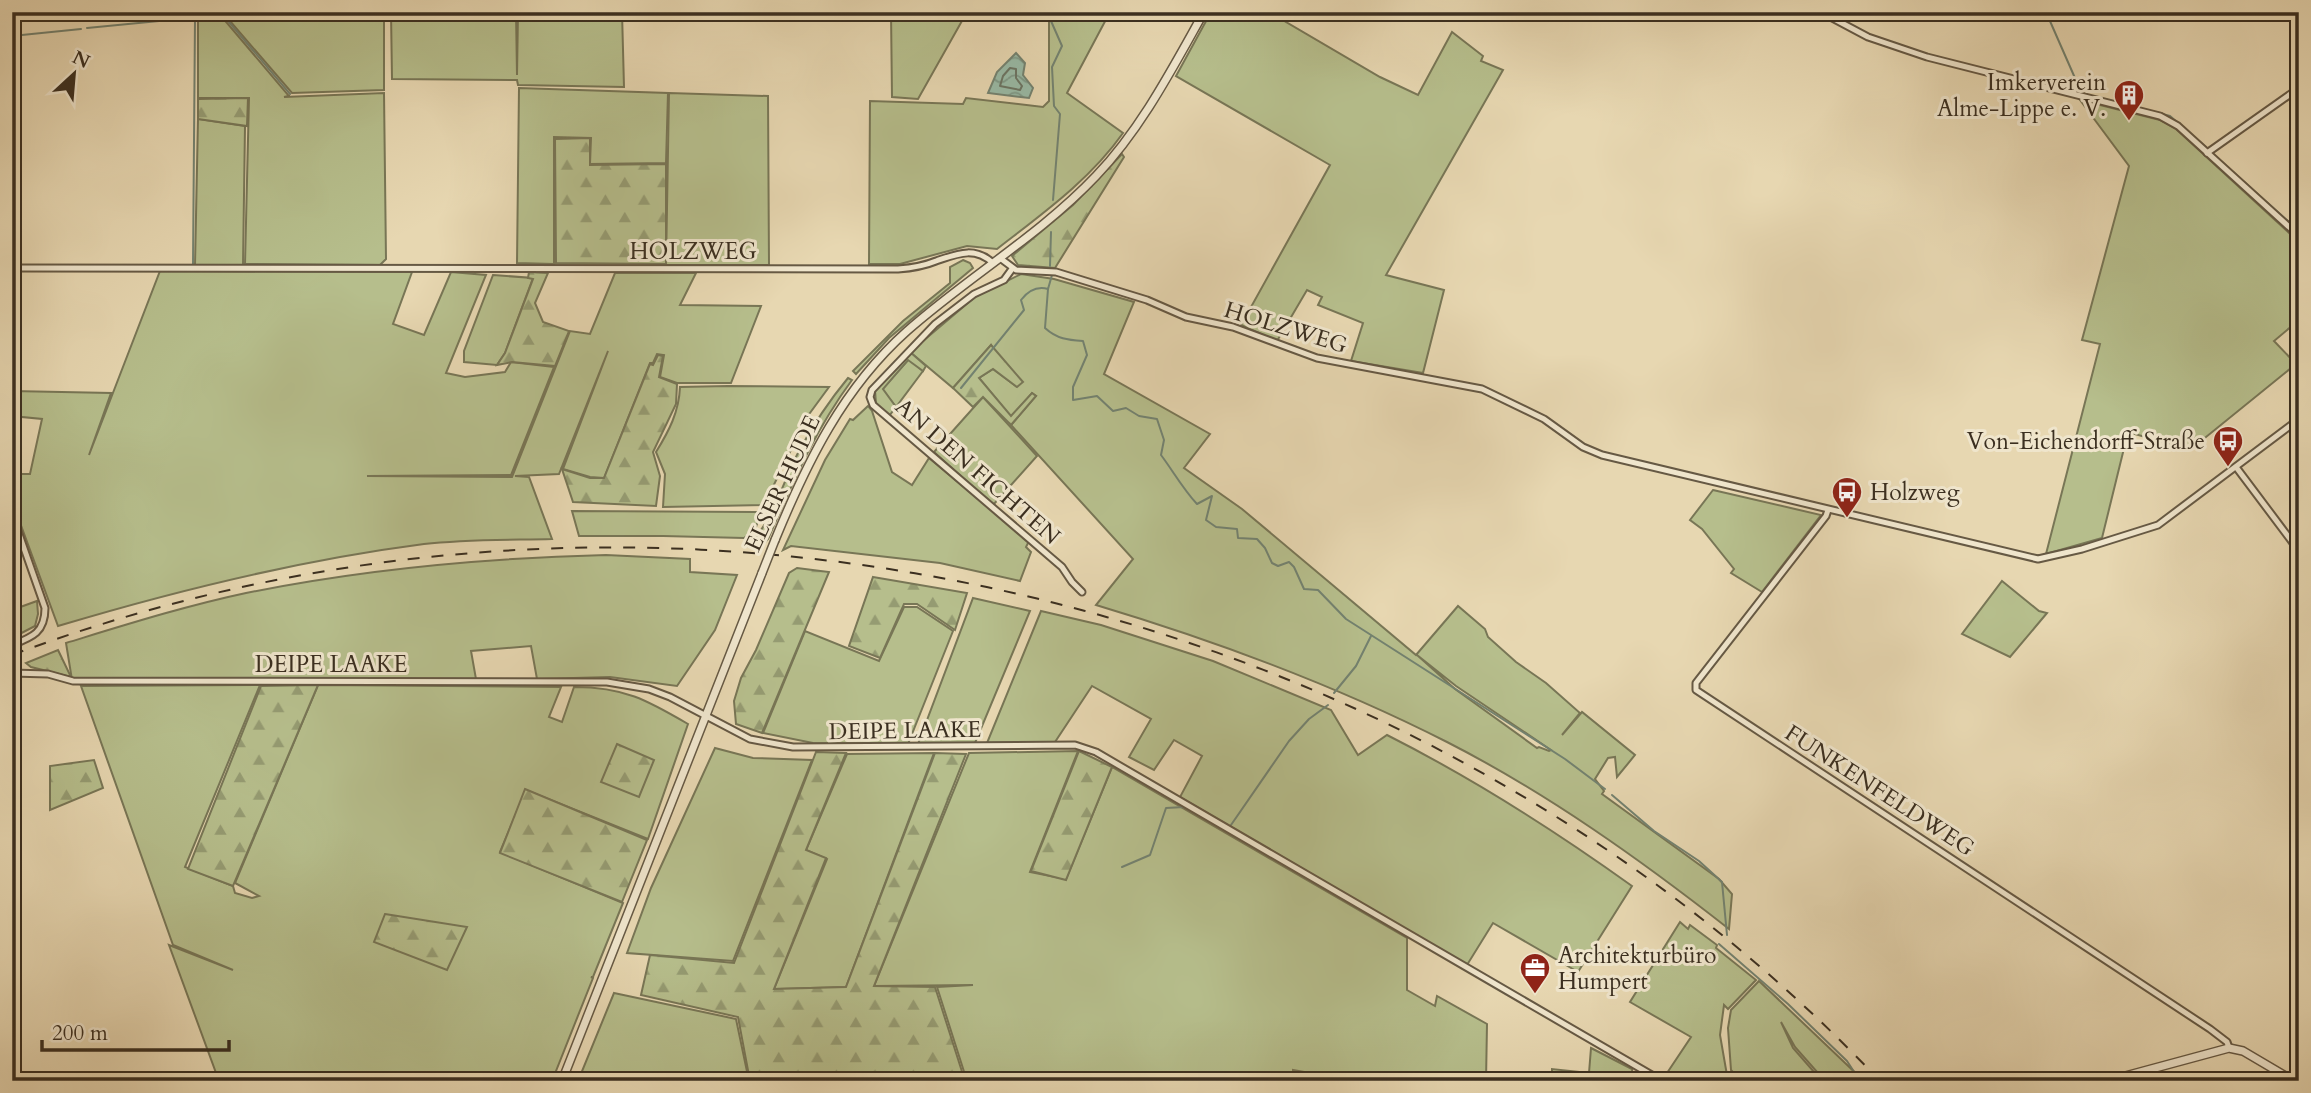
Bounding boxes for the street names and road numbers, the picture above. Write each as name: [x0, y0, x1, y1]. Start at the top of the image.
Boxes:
street label: HOLZWEG: [629, 236, 757, 267]
street label: HOLZWEG: [1220, 294, 1351, 361]
street label: AN DEN FICHTEN: [889, 391, 1067, 552]
street label: ELSER HUDE: [737, 410, 828, 556]
street label: DEIPE LAAKE: [255, 649, 407, 680]
street label: DEIPE LAAKE: [828, 714, 982, 747]
street label: FUNKENFELDWEG: [1779, 717, 1980, 863]

